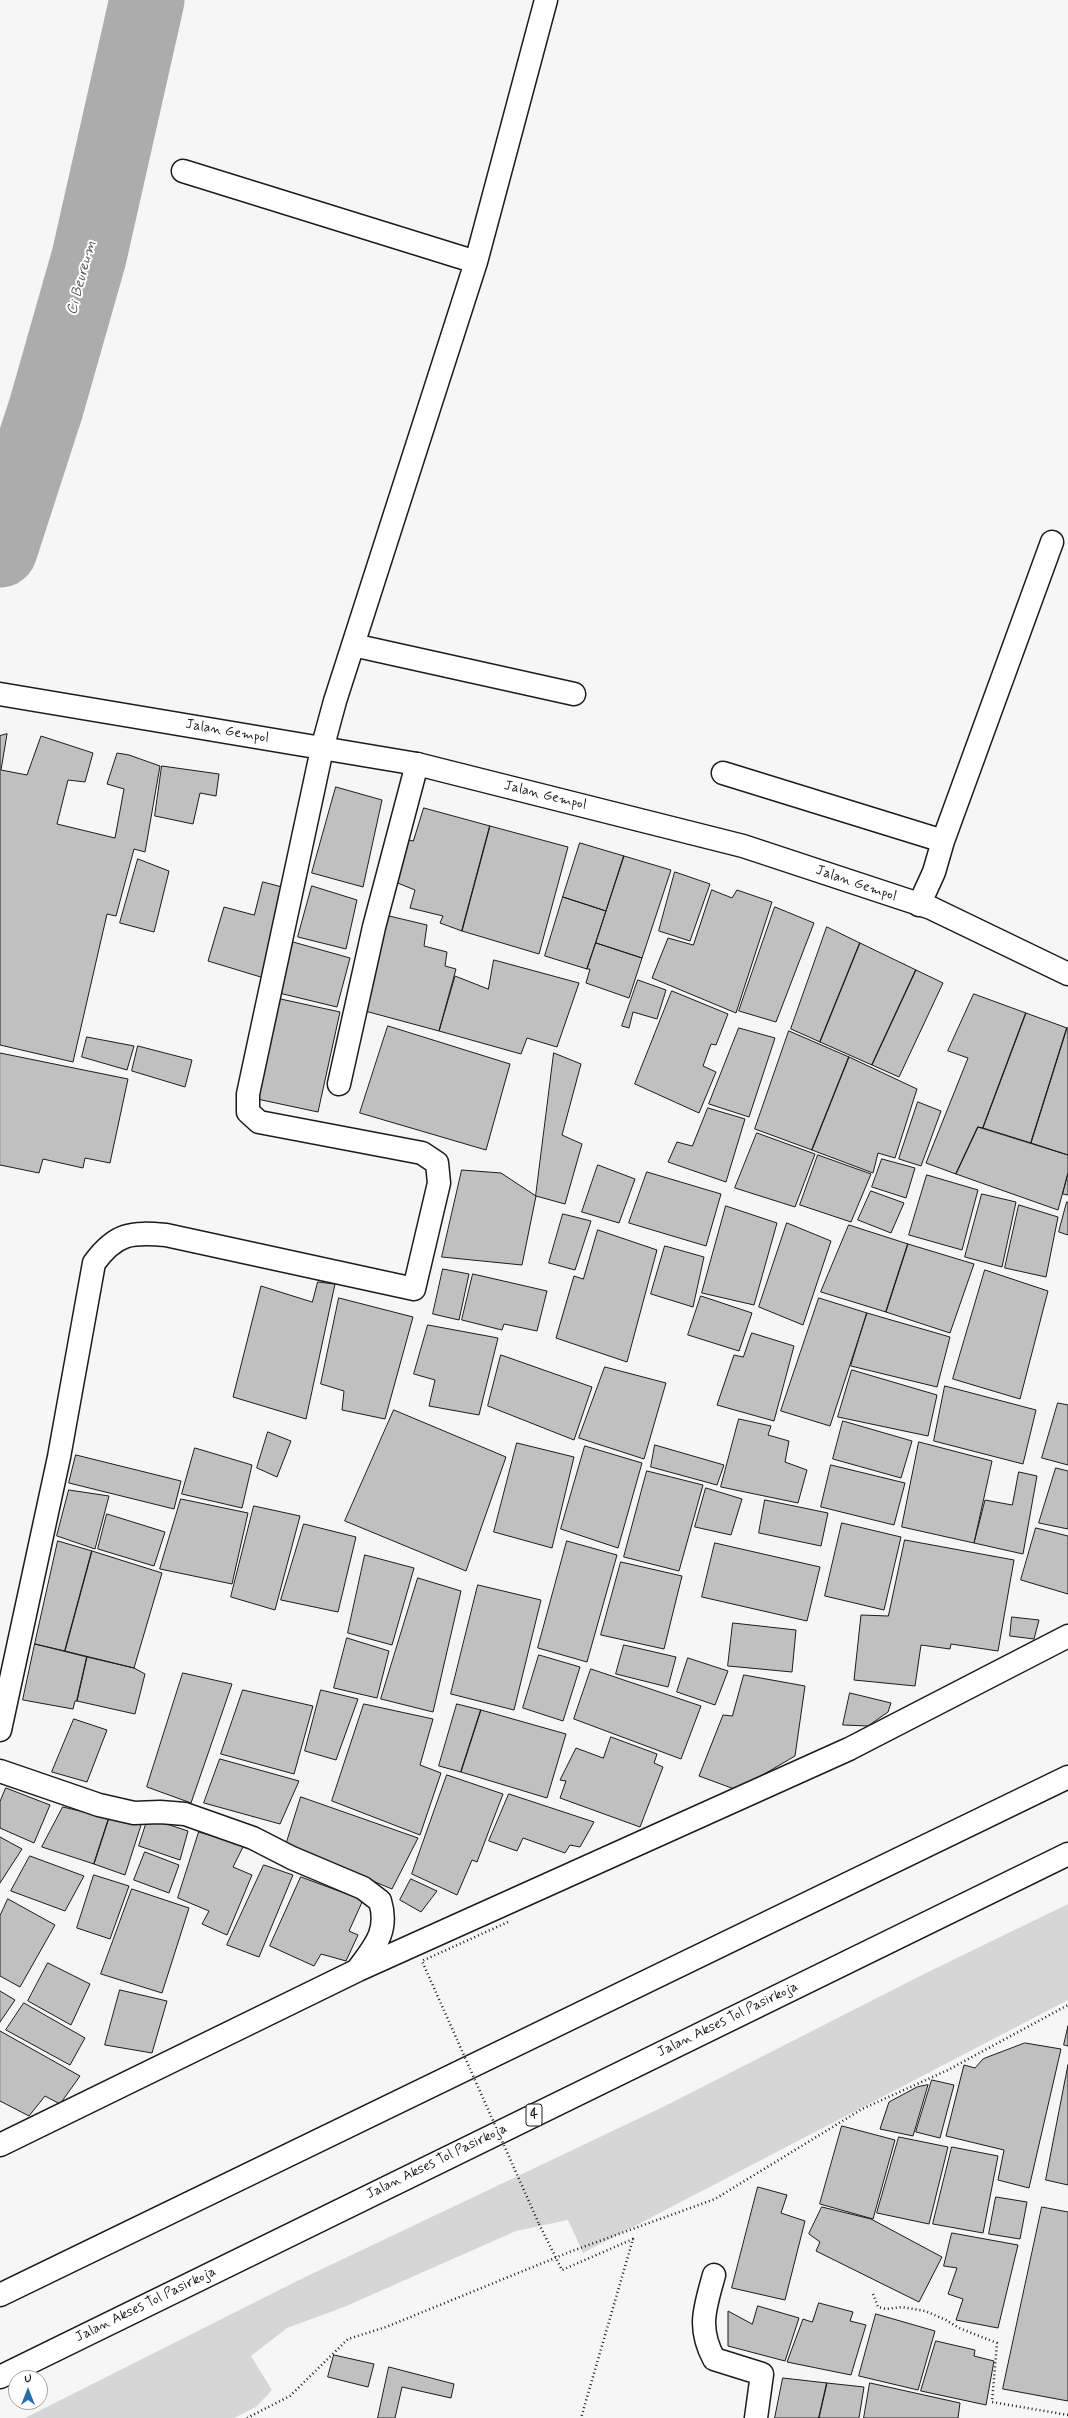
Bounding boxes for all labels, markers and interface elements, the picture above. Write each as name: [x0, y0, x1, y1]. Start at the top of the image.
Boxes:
water label: Ci Beureum: [63, 239, 101, 317]
street label: Jalan Gempol: [184, 716, 270, 748]
street label: Jalan Gempol: [502, 778, 588, 814]
street label: Jalan Gempol: [813, 862, 899, 906]
street label: Jalan Akses Tol Pasirkoja: [655, 1979, 801, 2061]
road number: 4: [526, 2104, 542, 2126]
street label: Jalan Akses Tol Pasirkoja: [364, 2121, 510, 2203]
street label: Jalan Akses Tol Pasirkoja: [73, 2264, 219, 2346]
north arrow: [8, 2370, 48, 2410]
text: U: [24, 2372, 32, 2386]

